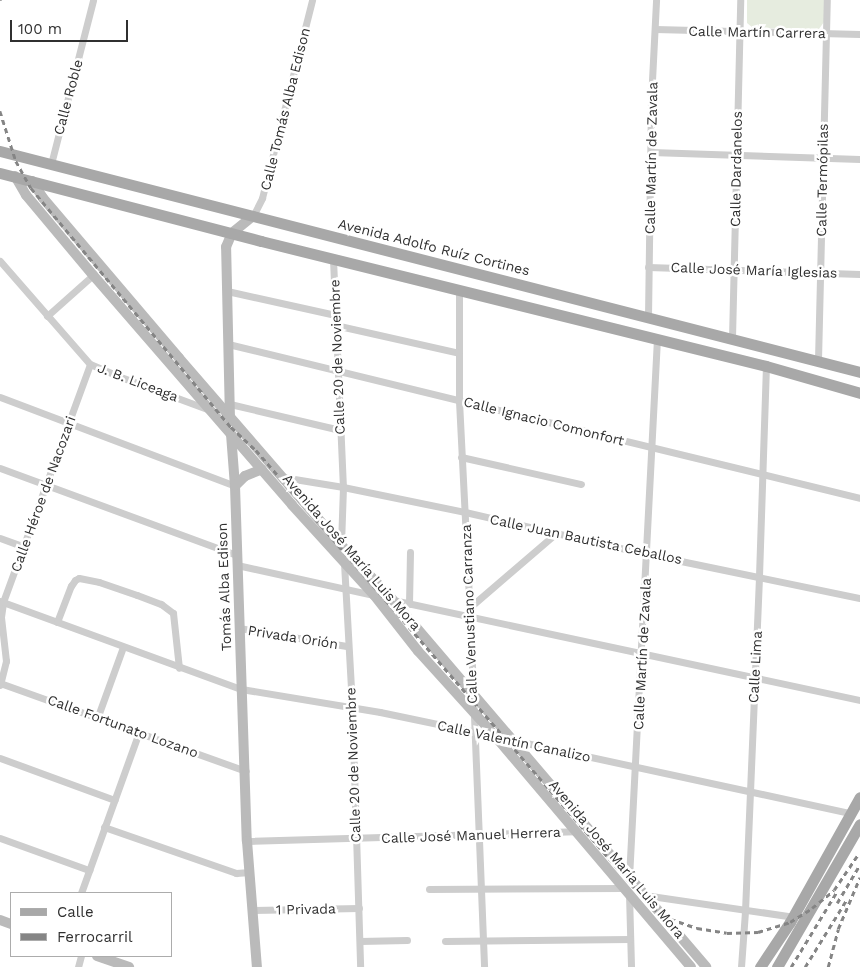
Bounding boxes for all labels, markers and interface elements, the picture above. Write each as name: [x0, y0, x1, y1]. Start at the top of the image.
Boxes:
scale bar: [12, 10, 130, 42]
text: 100 m: [18, 20, 62, 38]
street label: Calle Martín Carrera: [688, 22, 826, 42]
street label: Calle Tomás Alba Edison: [256, 25, 314, 193]
street label: Calle Roble: [50, 57, 86, 137]
street label: Calle Martín de Zavala: [641, 82, 661, 234]
street label: Calle Dardanelos: [727, 111, 745, 227]
street label: Calle Termópilas: [813, 123, 831, 237]
street label: Avenida Adolfo Ruíz Cortines: [336, 215, 532, 279]
street label: Calle José María Iglesias: [670, 259, 838, 281]
street label: Calle 20 de Noviembre: [326, 279, 348, 435]
street label: J. B. Liceaga: [95, 359, 181, 405]
street label: Calle Ignacio Comonfort: [462, 393, 626, 449]
street label: Calle Héroe de Nacozari: [7, 414, 79, 574]
street label: Avenida José María Luis Mora: [279, 470, 425, 634]
street label: Calle Juan Bautista Ceballos: [488, 510, 684, 568]
street label: Tomás Alba Edison: [213, 522, 235, 652]
street label: Calle Venustiano Carranza: [457, 524, 481, 704]
street label: Calle Martín de Zavala: [630, 577, 654, 731]
street label: Privada Orión: [247, 622, 339, 652]
street label: Calle Lima: [745, 630, 765, 704]
street label: Calle 20 de Noviembre: [342, 687, 364, 843]
street label: Calle Fortunato Lozano: [45, 691, 201, 761]
street label: Calle Valentín Canalizo: [435, 716, 593, 766]
street label: Avenida José María Luis Mora: [545, 776, 689, 942]
street label: Calle José Manuel Herrera: [380, 823, 562, 847]
legend: [10, 892, 172, 957]
street label: 1 Privada: [276, 900, 336, 918]
text: Calle: [57, 903, 94, 921]
text: Ferrocarril: [57, 928, 133, 946]

